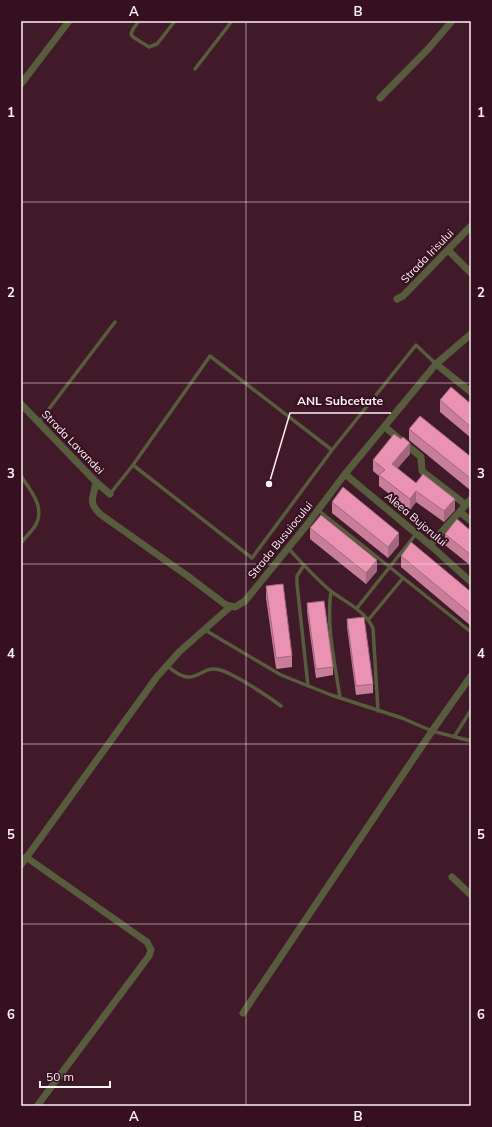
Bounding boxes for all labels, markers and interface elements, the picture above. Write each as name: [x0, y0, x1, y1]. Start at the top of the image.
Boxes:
text: A: [129, 3, 139, 19]
text: B: [354, 3, 363, 19]
text: 1: [7, 104, 15, 120]
text: 1: [477, 104, 485, 120]
street label: Strada Irisului: [398, 226, 456, 286]
text: 2: [7, 284, 15, 300]
text: 2: [477, 284, 485, 300]
callout: ANL Subcetate: [290, 389, 391, 413]
text: ANL Subcetate: [297, 393, 383, 408]
street label: Strada Lavandei: [39, 407, 107, 477]
text: 3: [7, 465, 15, 481]
text: 3: [477, 465, 485, 481]
street label: Aleea Bujorului: [382, 489, 450, 549]
street label: Strada Busuiocului: [245, 499, 315, 581]
text: 4: [7, 645, 15, 661]
text: 4: [477, 645, 485, 661]
text: 5: [7, 826, 15, 842]
text: 5: [477, 826, 485, 842]
text: 6: [7, 1006, 15, 1022]
text: 6: [477, 1006, 485, 1022]
scale bar: [40, 1063, 110, 1089]
text: 50 m: [46, 1069, 74, 1084]
text: A: [129, 1108, 139, 1124]
text: B: [354, 1108, 363, 1124]

